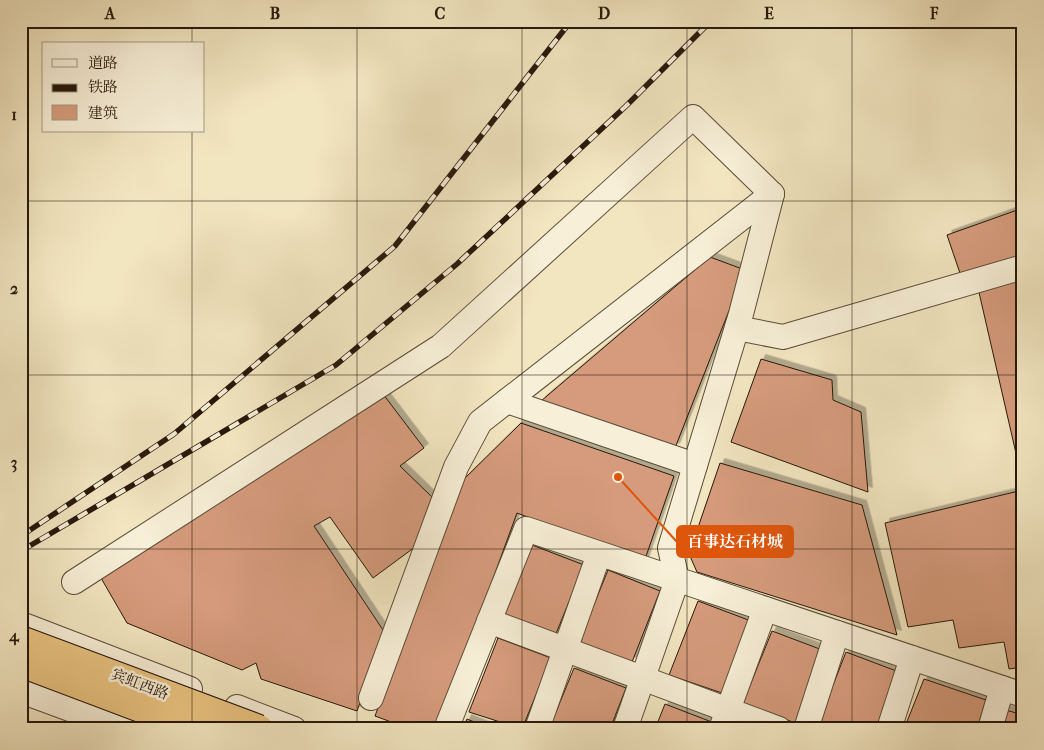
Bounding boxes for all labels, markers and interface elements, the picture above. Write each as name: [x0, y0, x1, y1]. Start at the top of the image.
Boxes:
text: A: [104, 4, 116, 23]
text: B: [270, 4, 280, 23]
text: C: [435, 4, 446, 23]
text: D: [598, 4, 610, 23]
text: E: [764, 4, 774, 23]
text: F: [929, 4, 939, 23]
legend: [42, 42, 205, 132]
text: 道路: [88, 54, 118, 72]
text: 铁路: [88, 78, 118, 96]
text: 建筑: [88, 104, 118, 122]
text: 1: [11, 105, 17, 124]
text: 2: [10, 279, 18, 298]
text: 3: [11, 453, 17, 473]
callout: 百事达石材城: [677, 526, 793, 557]
text: 百事达石材城: [687, 532, 783, 551]
text: 4: [8, 626, 20, 646]
street label: 宾虹西路: [109, 665, 171, 703]

